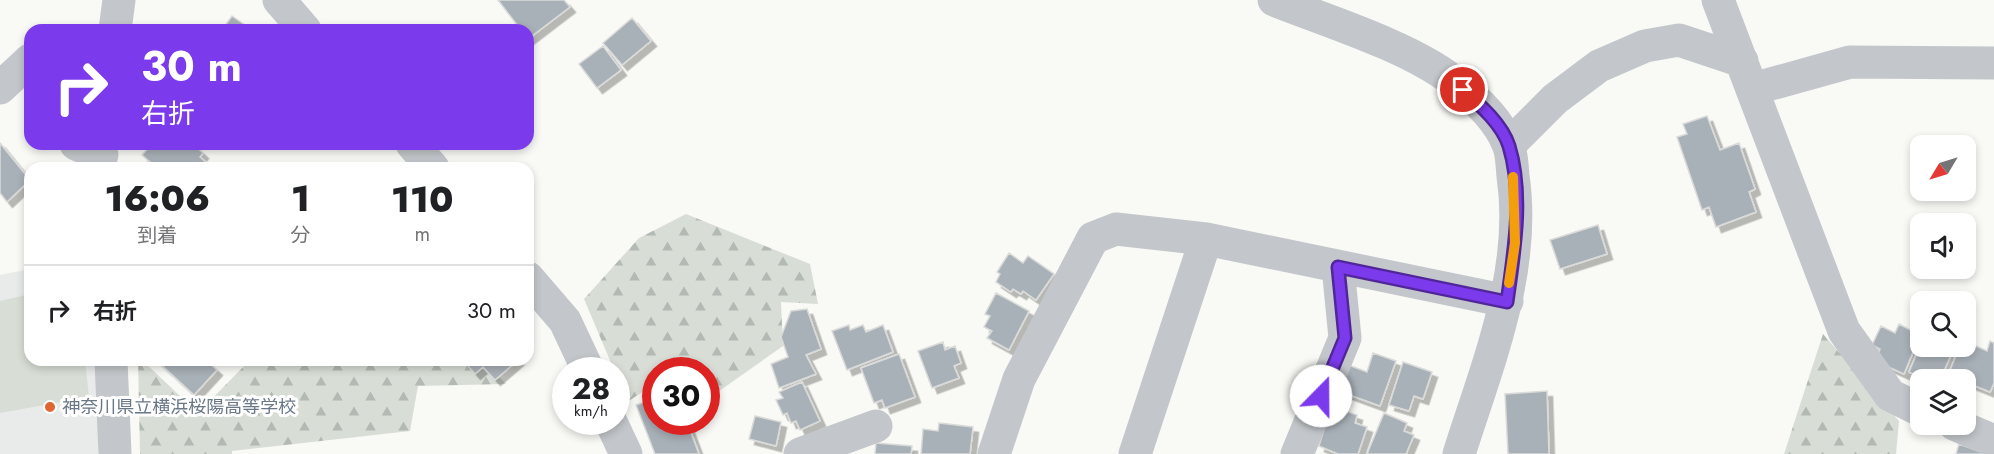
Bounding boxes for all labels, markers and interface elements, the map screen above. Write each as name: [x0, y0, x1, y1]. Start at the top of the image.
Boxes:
text: 30 m: [141, 36, 242, 97]
icon: right: [42, 48, 120, 126]
pin: [1437, 64, 1488, 115]
icon: arrive: [1446, 73, 1479, 106]
text: 右折: [141, 94, 195, 133]
north arrow: [1910, 135, 1976, 201]
map controls: [1910, 135, 1976, 435]
text: 16:06: [105, 172, 210, 224]
text: 1: [291, 172, 310, 224]
text: 110: [391, 173, 454, 225]
button: sound: [1910, 213, 1976, 279]
text: m: [414, 220, 430, 249]
text: 到着: [137, 221, 177, 250]
text: 分: [291, 221, 311, 250]
button: search: [1910, 291, 1976, 357]
icon: right: [42, 294, 75, 327]
text: 30 m: [467, 294, 516, 326]
text: 右折: [93, 295, 137, 327]
speed limit sign: 30: [642, 357, 720, 435]
position arrow: [1289, 364, 1353, 428]
text: 28: [572, 367, 610, 410]
button: layers: [1910, 369, 1976, 435]
place label: 神奈川県立横浜桜陽高等学校: [62, 394, 296, 420]
marker: 神奈川県立横浜桜陽高等学校: [43, 400, 57, 414]
text: km/h: [574, 400, 608, 422]

